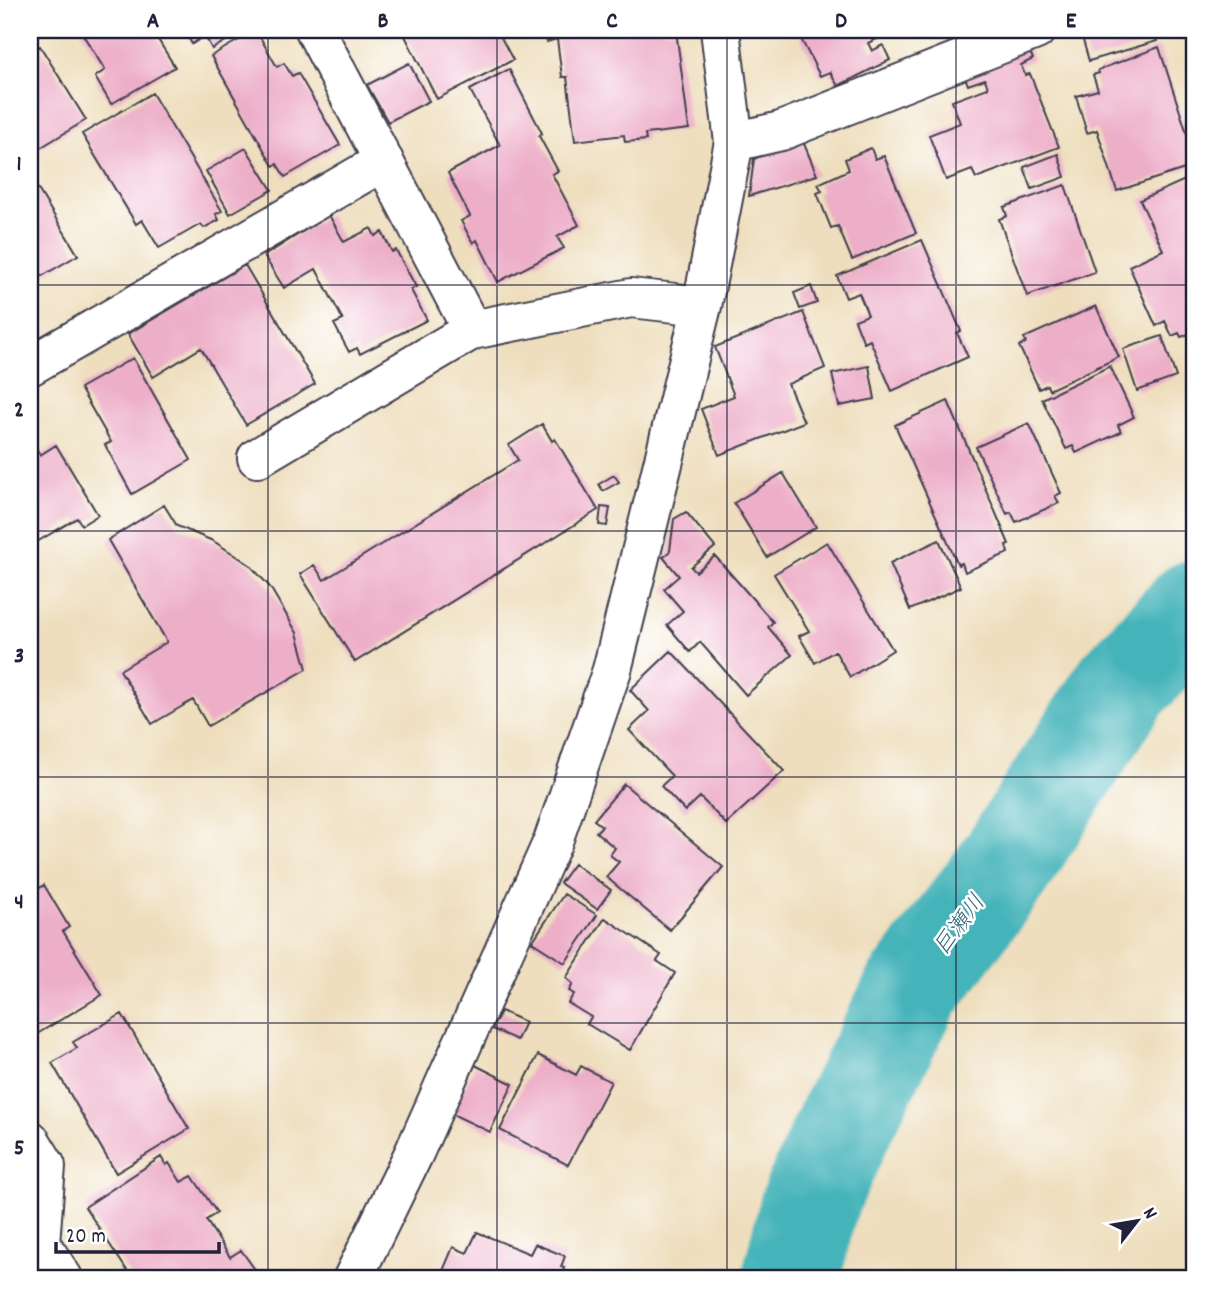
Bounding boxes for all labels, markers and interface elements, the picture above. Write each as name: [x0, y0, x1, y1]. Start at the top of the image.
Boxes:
text: A: [147, 6, 159, 39]
text: B: [378, 6, 389, 39]
text: C: [606, 6, 618, 39]
text: D: [835, 6, 847, 39]
text: E: [1066, 6, 1077, 39]
text: 1: [16, 149, 22, 182]
text: 2: [14, 395, 24, 428]
text: 3: [14, 641, 24, 674]
text: 4: [14, 887, 24, 920]
water label: 巨瀬川: [927, 889, 995, 963]
text: 5: [14, 1133, 24, 1166]
north arrow: [1102, 1186, 1172, 1256]
text: N: [1135, 1203, 1163, 1225]
scale bar: [56, 1210, 219, 1254]
text: 20 m: [66, 1223, 106, 1253]

